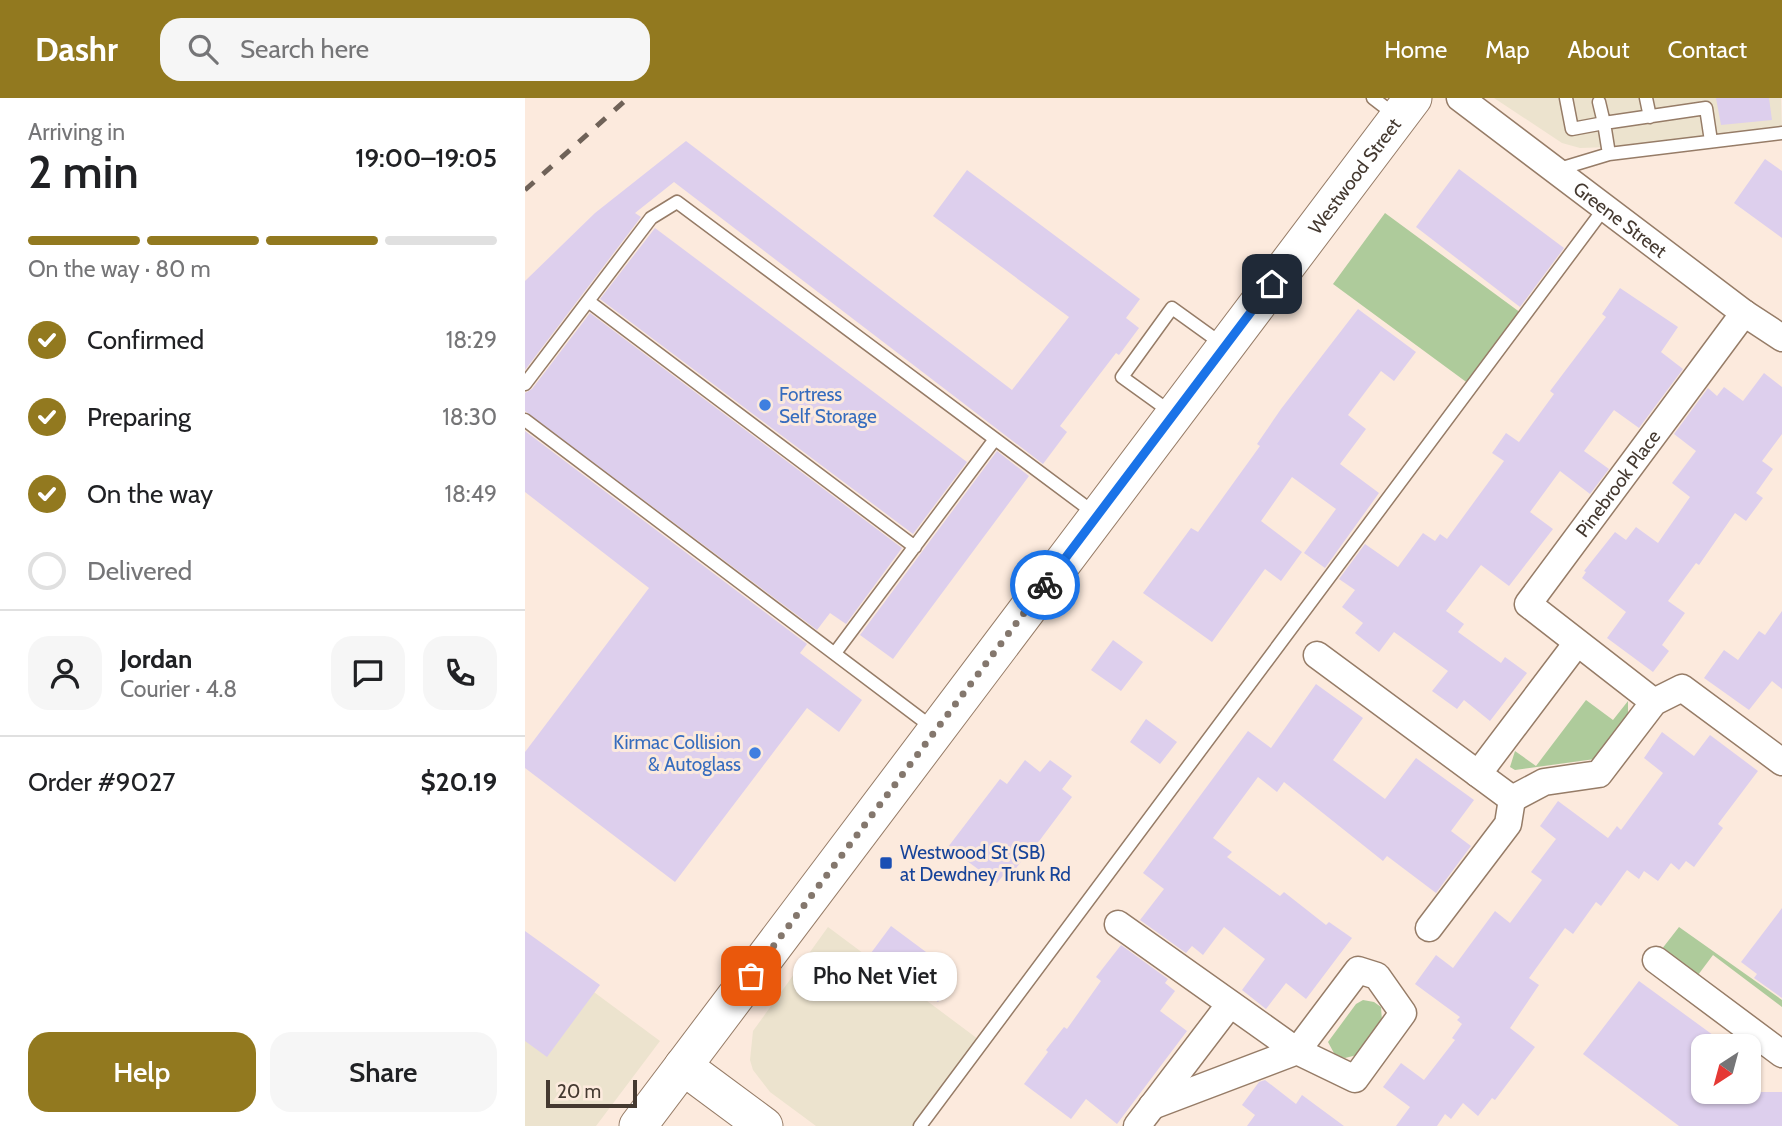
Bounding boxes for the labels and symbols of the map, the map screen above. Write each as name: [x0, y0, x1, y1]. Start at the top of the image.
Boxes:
street label: Westwood Street: [1304, 113, 1406, 239]
street label: Greene Street: [1569, 177, 1672, 263]
pin: [1242, 254, 1302, 314]
place label: Fortress Self Storage: [779, 383, 877, 428]
marker: Fortress Self Storage: [757, 397, 773, 413]
street label: Pinebrook Place: [1571, 425, 1666, 542]
courier: [1010, 550, 1080, 620]
place label: Kirmac Collision & Autoglass: [613, 731, 741, 776]
marker: Kirmac Collision & Autoglass: [747, 745, 763, 761]
place label: Westwood St (SB) at Dewdney Trunk Rd: [900, 841, 1071, 886]
marker: Westwood St (SB) at Dewdney Trunk Rd: [878, 855, 894, 871]
pin: [721, 946, 781, 1006]
callout: Pho Net Viet: [793, 952, 957, 1001]
north arrow: [1691, 1034, 1761, 1104]
scale bar: [546, 1077, 637, 1109]

